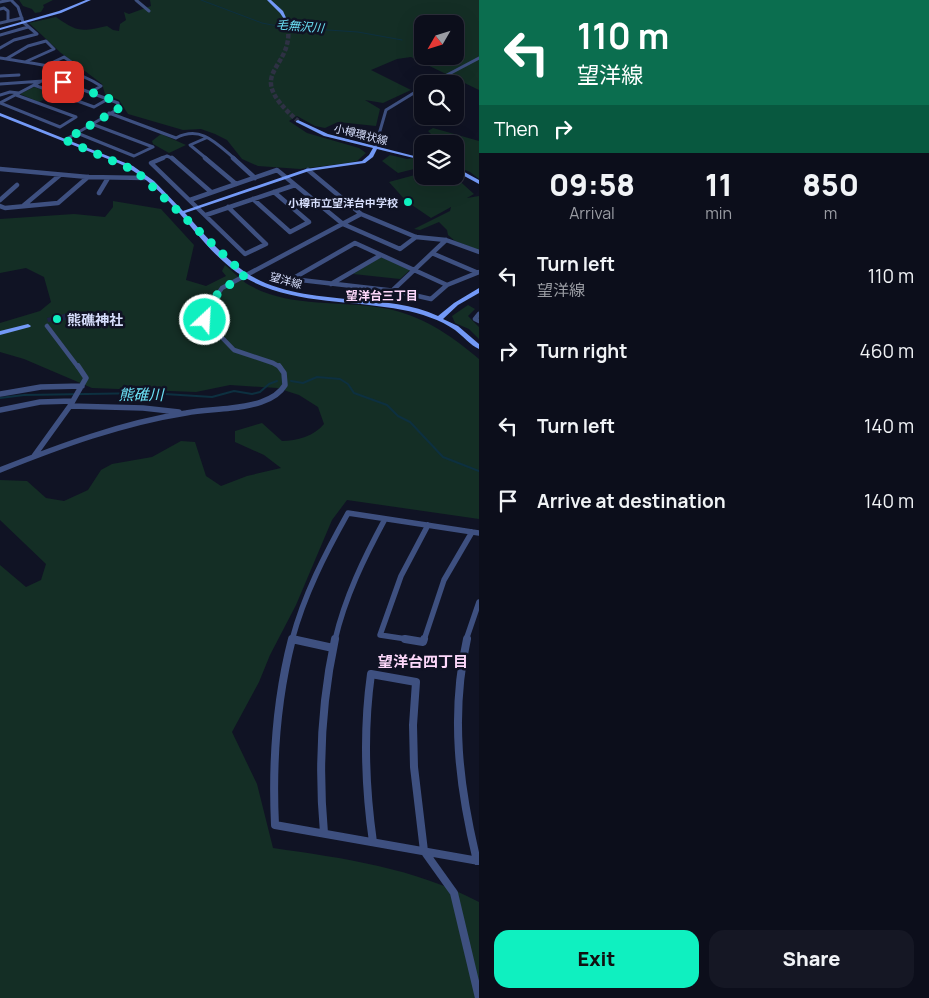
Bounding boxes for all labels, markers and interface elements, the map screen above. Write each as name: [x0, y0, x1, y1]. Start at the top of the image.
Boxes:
text: 110 m: [577, 12, 669, 60]
water label: 毛無沢川: [275, 15, 327, 37]
north arrow: [414, 15, 464, 65]
map controls: [414, 15, 464, 185]
icon: left: [494, 20, 559, 85]
text: 望洋線: [577, 60, 643, 90]
pin: [42, 61, 84, 103]
icon: arrive: [49, 68, 77, 96]
button: search: [414, 75, 464, 125]
icon: right: [549, 115, 577, 143]
text: Then: [494, 116, 539, 142]
street label: 小樽環状線: [333, 120, 389, 148]
button: layers: [414, 135, 464, 185]
text: 09:58: [549, 164, 635, 205]
text: 11: [705, 164, 732, 205]
text: 850: [802, 164, 859, 205]
place label: 小樽市立望洋台中学校: [288, 195, 398, 210]
marker: 小樽市立望洋台中学校: [402, 196, 414, 208]
text: Arrival: [569, 202, 615, 224]
text: min: [705, 202, 732, 224]
text: m: [824, 202, 837, 224]
text: Turn left: [537, 251, 615, 277]
icon: left: [494, 262, 522, 290]
text: 110 m: [868, 263, 914, 289]
street label: 望洋線: [268, 268, 304, 292]
text: 望洋線: [537, 279, 585, 301]
district label: 望洋台三丁目: [346, 287, 418, 304]
position arrow: [178, 293, 230, 345]
place label: 熊礁神社: [67, 310, 123, 329]
marker: 熊礁神社: [51, 313, 63, 325]
icon: right: [494, 337, 522, 365]
text: Turn right: [537, 338, 627, 364]
text: 460 m: [860, 338, 914, 364]
water label: 熊碓川: [118, 384, 165, 405]
icon: left: [494, 412, 522, 440]
text: Turn left: [537, 413, 615, 439]
text: 140 m: [864, 413, 914, 439]
icon: arrive: [494, 487, 522, 515]
text: Arrive at destination: [537, 488, 726, 514]
text: 140 m: [864, 488, 914, 514]
district label: 望洋台四丁目: [378, 651, 468, 672]
button: Exit: [494, 930, 699, 988]
button: Share: [709, 930, 914, 988]

